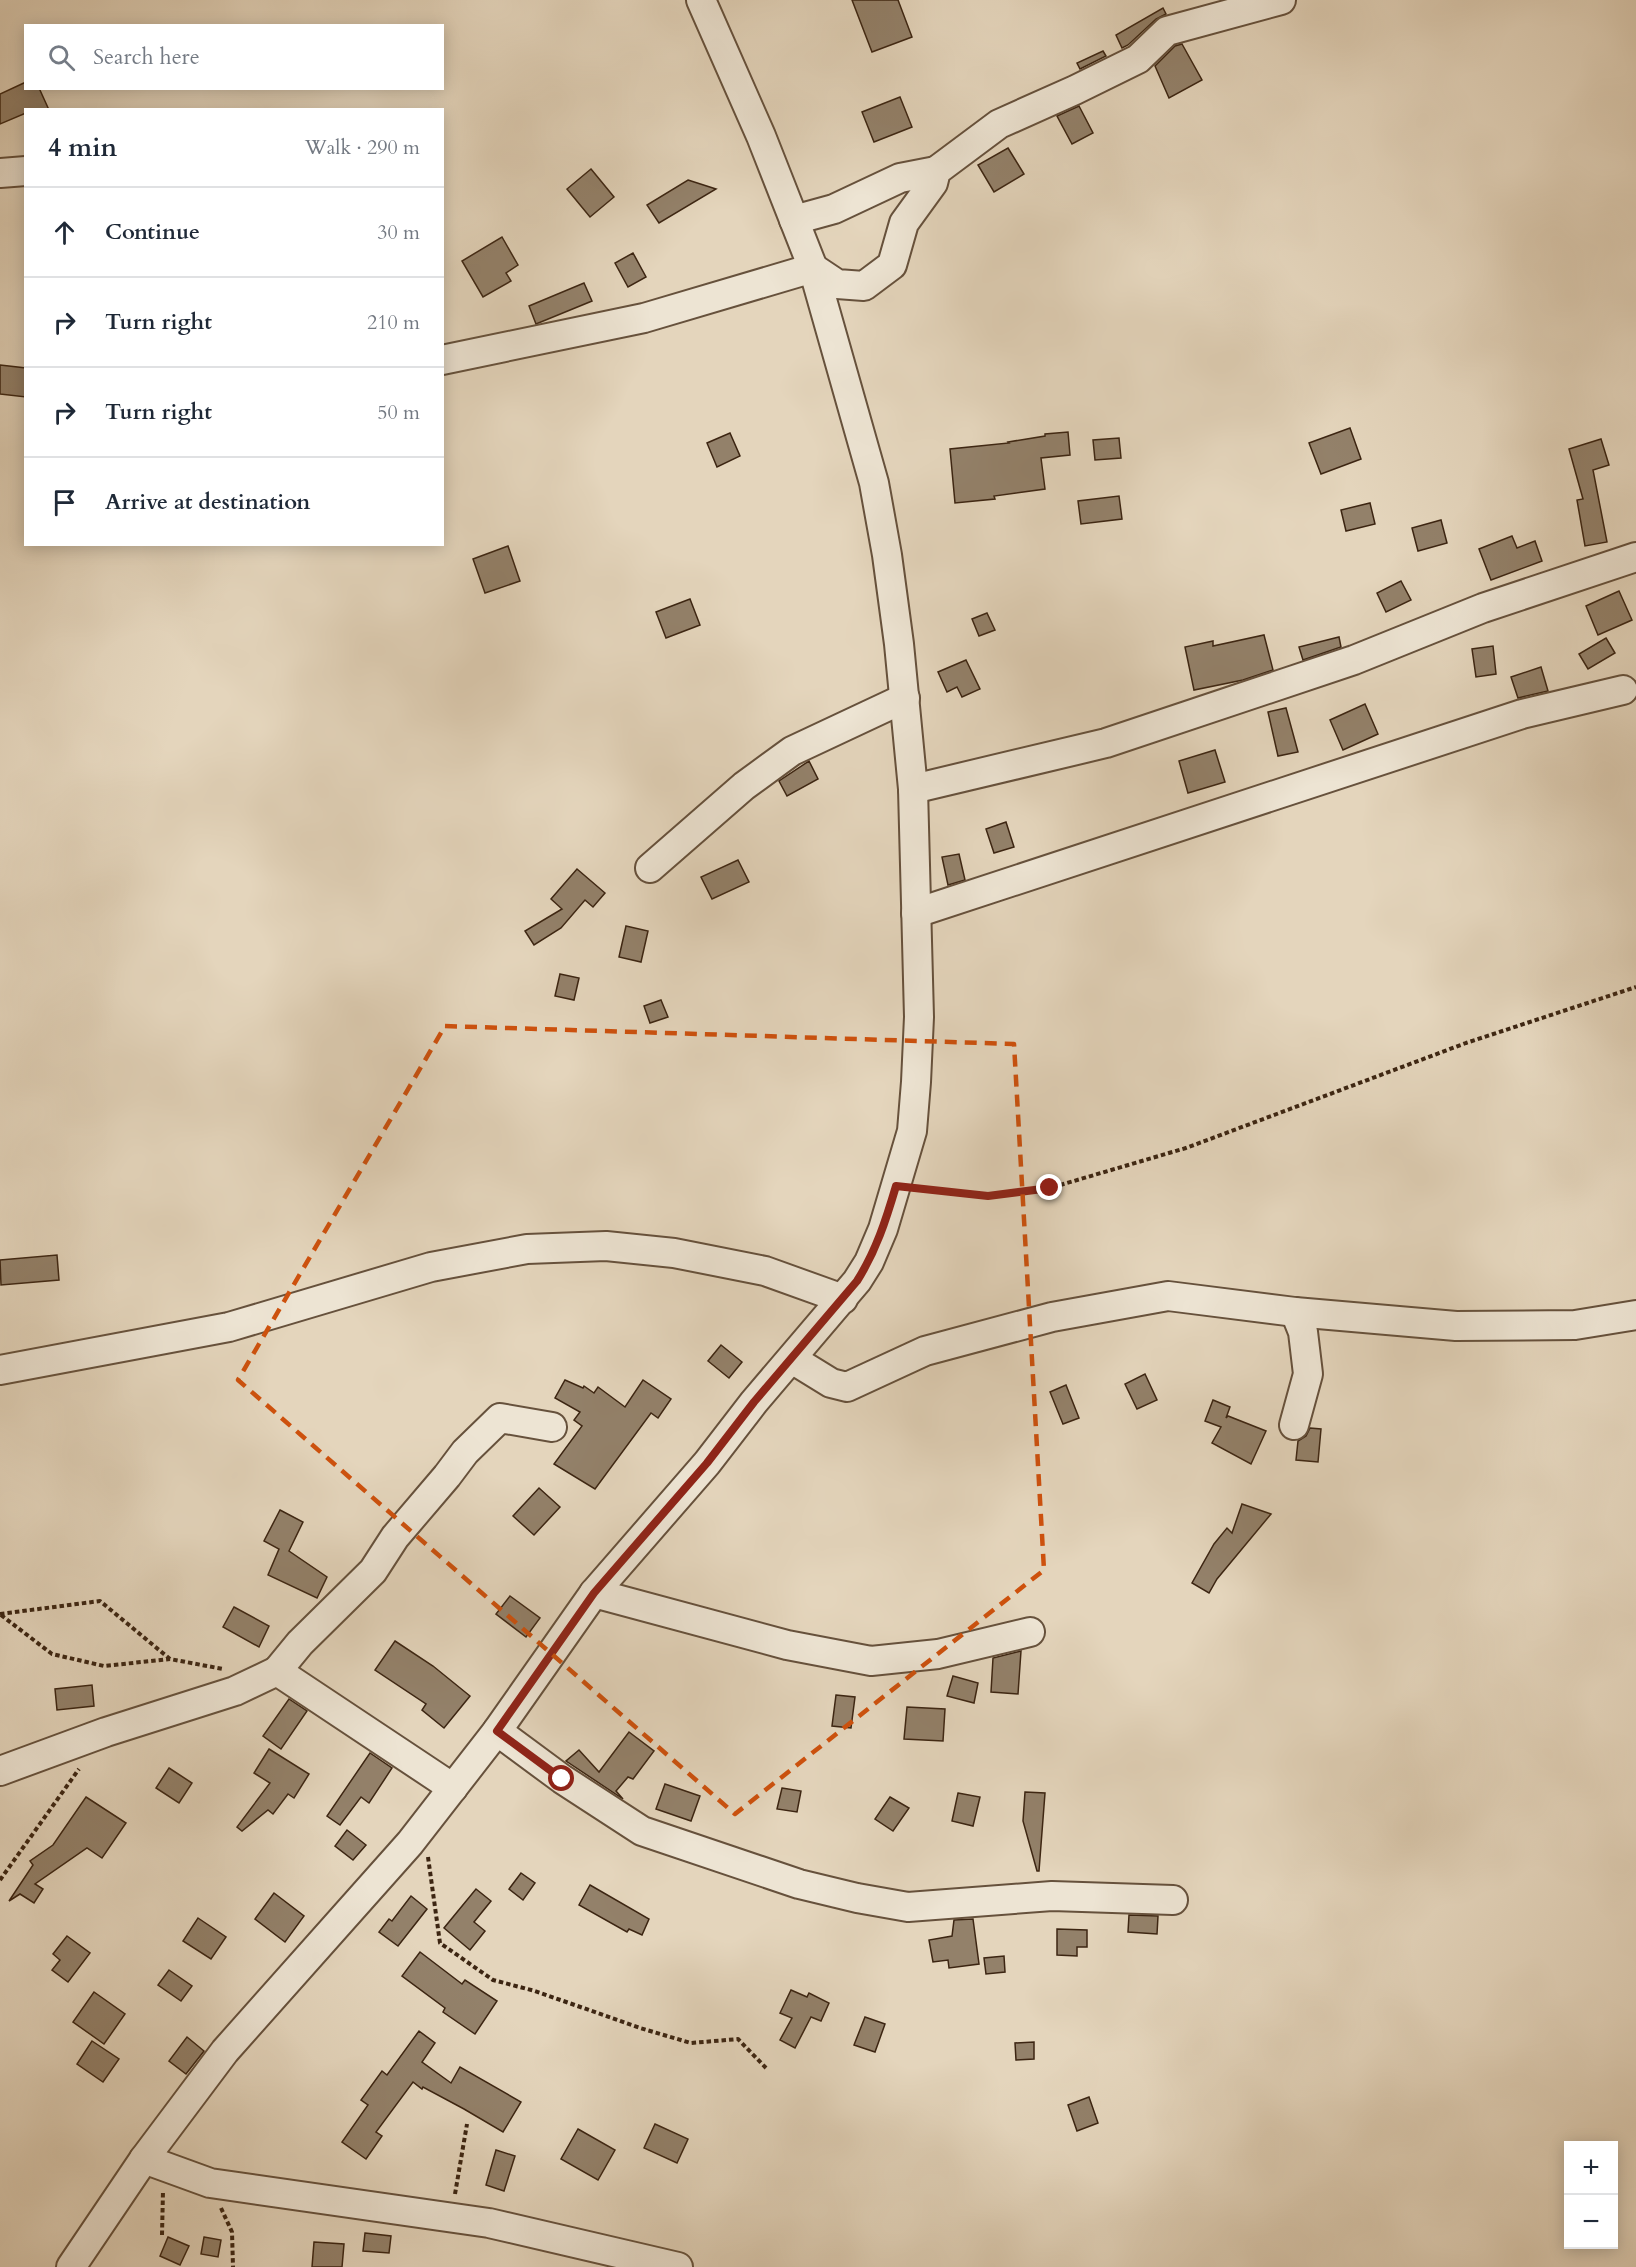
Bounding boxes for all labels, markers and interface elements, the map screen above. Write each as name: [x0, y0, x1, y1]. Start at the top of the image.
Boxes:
search box: [24, 24, 444, 90]
icon: search: [45, 41, 78, 74]
text: Search here: [93, 42, 200, 72]
text: 4 min: [48, 130, 117, 165]
text: Walk · 290 m: [305, 134, 420, 161]
icon: ahead: [48, 216, 81, 249]
text: Continue: [105, 217, 200, 247]
text: 30 m: [377, 219, 420, 246]
icon: right: [48, 306, 81, 339]
text: Turn right: [105, 307, 212, 337]
text: 210 m: [367, 309, 420, 336]
icon: right: [48, 396, 81, 429]
text: Turn right: [105, 397, 212, 427]
text: 50 m: [377, 399, 420, 426]
icon: arrive: [48, 486, 81, 519]
text: Arrive at destination: [105, 487, 310, 517]
route end: [1036, 1174, 1062, 1200]
route start: [548, 1765, 574, 1791]
map controls: [1564, 2141, 1618, 2249]
button: +: [1564, 2141, 1618, 2195]
button: −: [1564, 2195, 1618, 2249]

